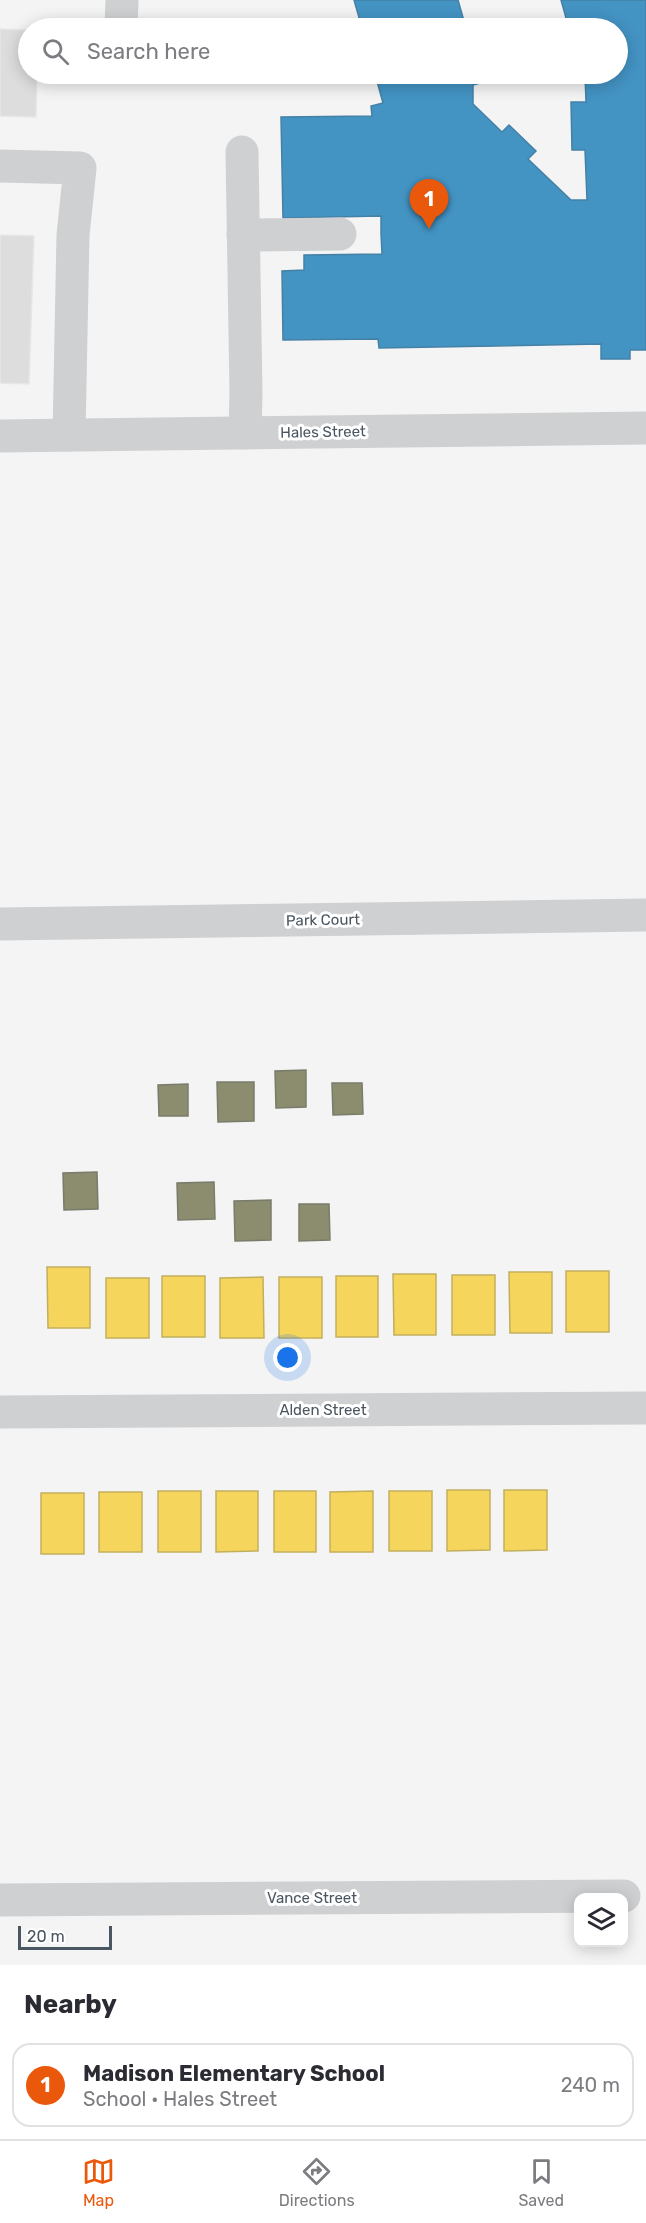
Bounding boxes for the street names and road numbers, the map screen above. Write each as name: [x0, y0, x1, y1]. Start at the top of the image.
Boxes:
street label: Hales Street: [280, 422, 366, 442]
street label: Park Court: [286, 910, 360, 930]
street label: Alden Street: [279, 1401, 367, 1419]
street label: Vance Street: [267, 1889, 357, 1907]

